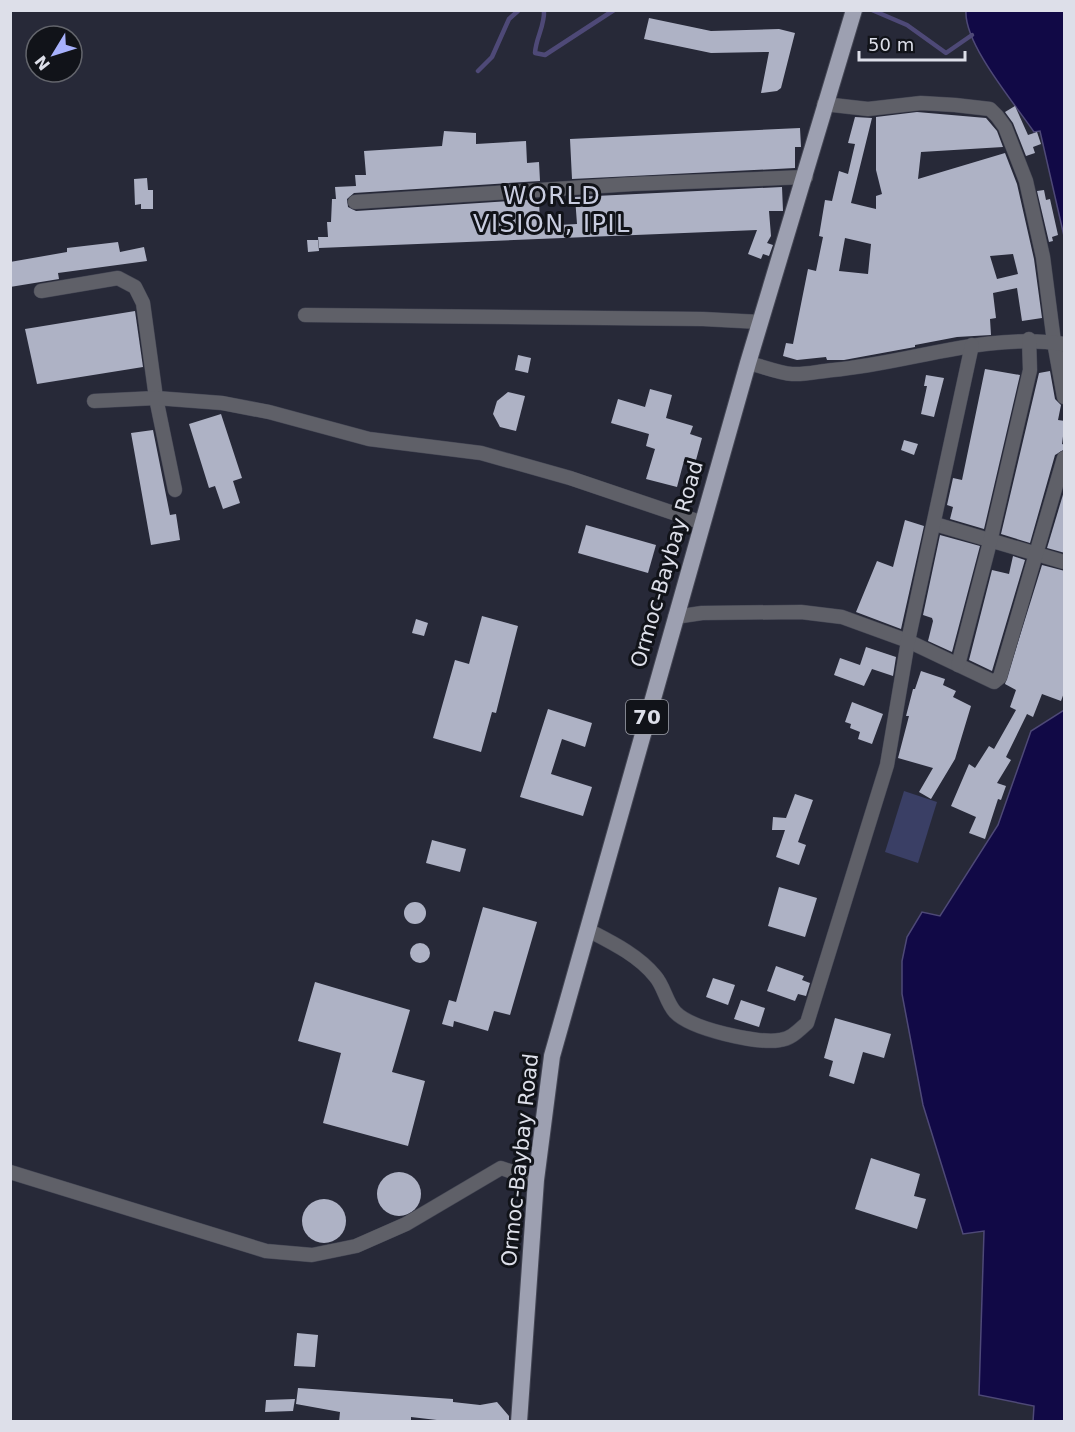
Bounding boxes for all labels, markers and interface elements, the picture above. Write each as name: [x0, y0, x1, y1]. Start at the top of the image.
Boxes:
north arrow: [24, 24, 84, 84]
scale bar: [859, 24, 966, 62]
text: 50 m: [868, 34, 914, 55]
text: N: [31, 52, 54, 74]
district label: WORLD VISION, IPIL: [473, 182, 631, 238]
street label: Ormoc-Baybay Road: [626, 458, 708, 670]
road number: 70: [626, 700, 668, 734]
street label: Ormoc-Baybay Road: [497, 1052, 543, 1268]

